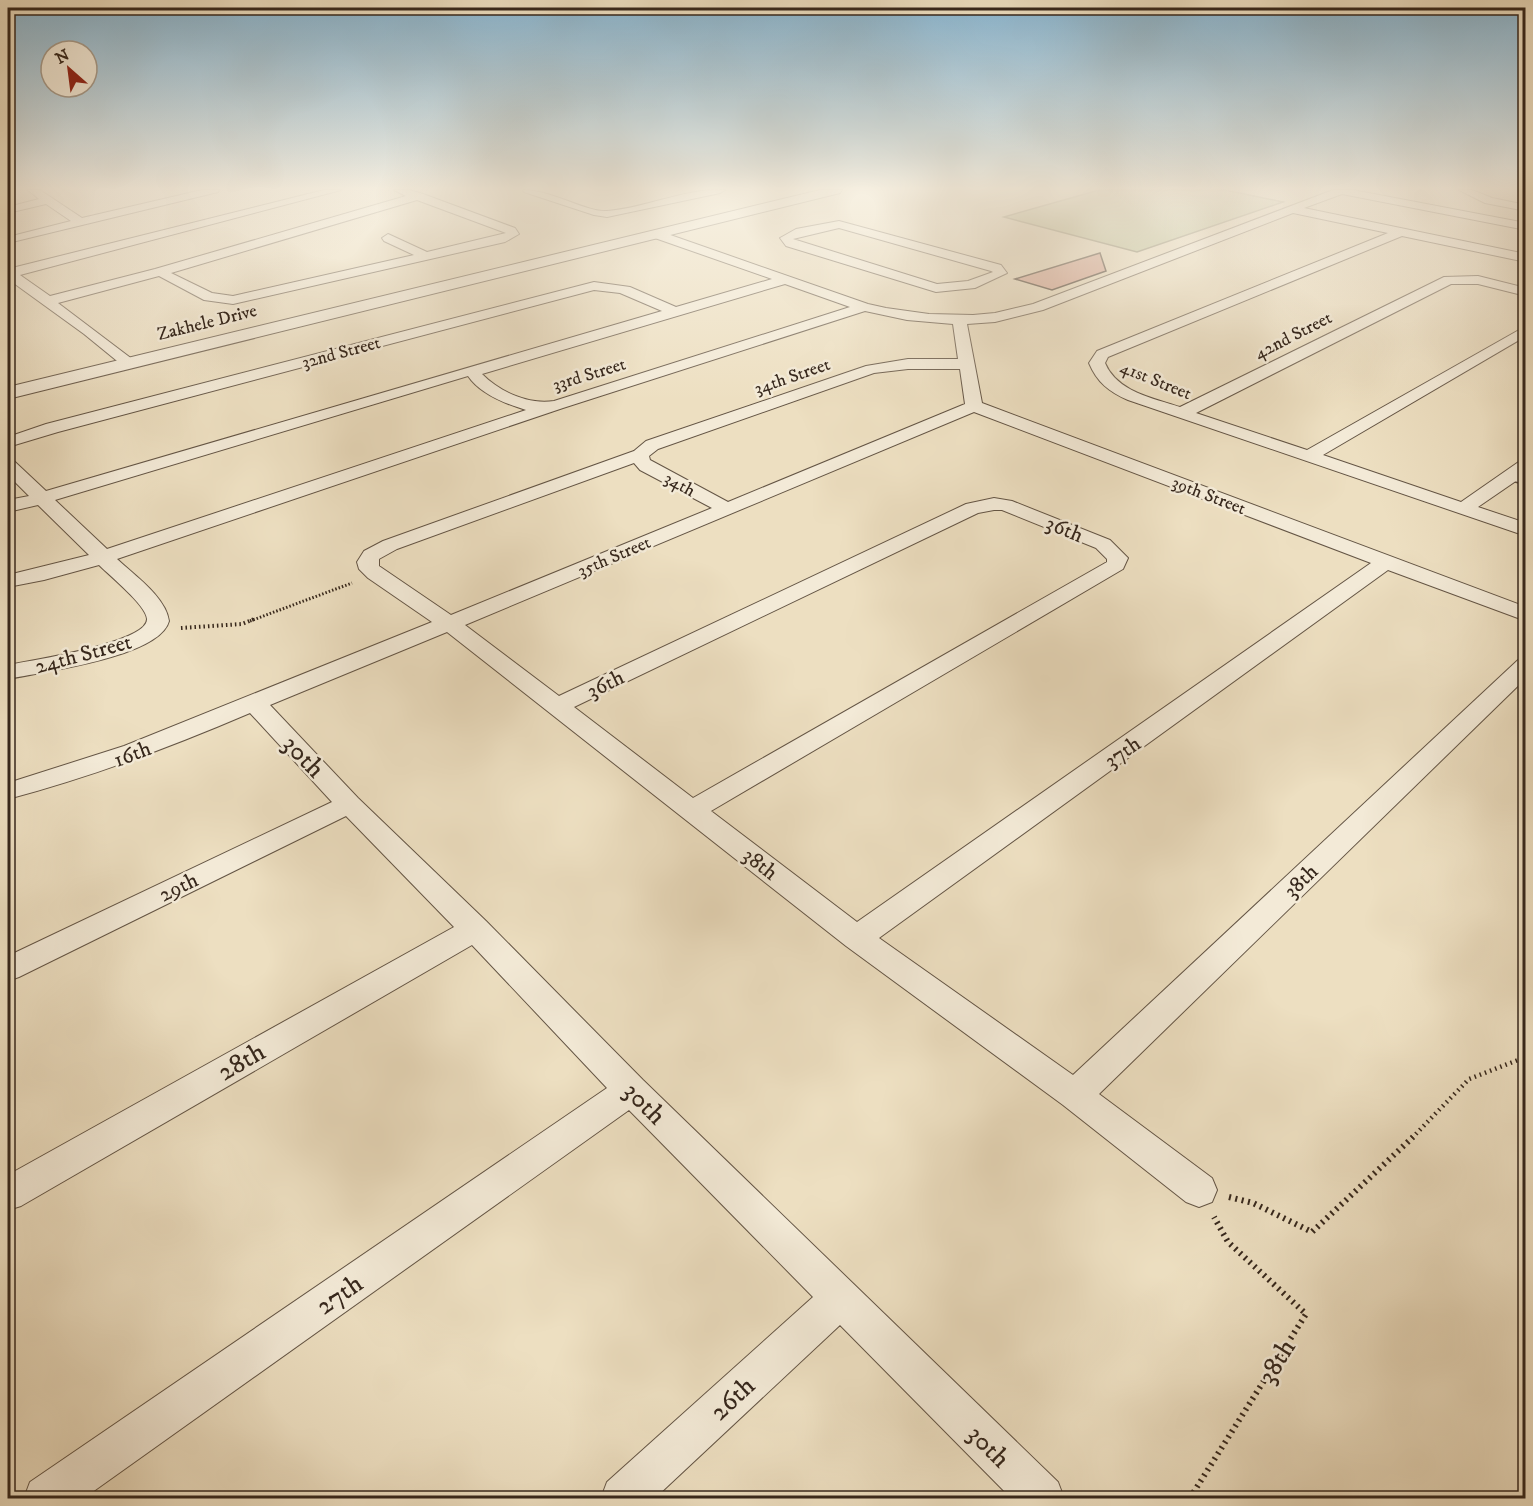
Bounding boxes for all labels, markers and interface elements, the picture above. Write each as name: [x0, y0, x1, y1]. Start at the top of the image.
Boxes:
north arrow: [39, 39, 99, 99]
text: N: [52, 45, 73, 69]
street label: Zakhele Drive: [155, 300, 259, 346]
street label: 42nd Street: [1251, 307, 1336, 365]
street label: 32nd Street: [300, 332, 383, 374]
street label: 33rd Street: [550, 353, 629, 397]
street label: 34th Street: [752, 354, 833, 400]
street label: 41st Street: [1117, 357, 1195, 405]
street label: 34th: [660, 468, 699, 502]
street label: 39th Street: [1169, 472, 1249, 520]
street label: 36th: [1042, 510, 1088, 549]
street label: 35th Street: [575, 532, 654, 582]
street label: 24th Street: [32, 629, 135, 680]
street label: 36th: [583, 664, 629, 705]
street label: 30th: [275, 728, 332, 786]
street label: 37th: [1099, 730, 1147, 774]
street label: 16th: [110, 735, 156, 774]
street label: 38th: [737, 842, 784, 887]
street label: 38th: [1278, 858, 1324, 904]
street label: 29th: [155, 866, 203, 908]
street label: 28th: [212, 1035, 271, 1089]
street label: 30th: [616, 1075, 673, 1132]
street label: 27th: [309, 1267, 370, 1323]
street label: 38th: [1250, 1333, 1304, 1390]
street label: 26th: [703, 1369, 763, 1428]
street label: 30th: [960, 1418, 1017, 1475]

